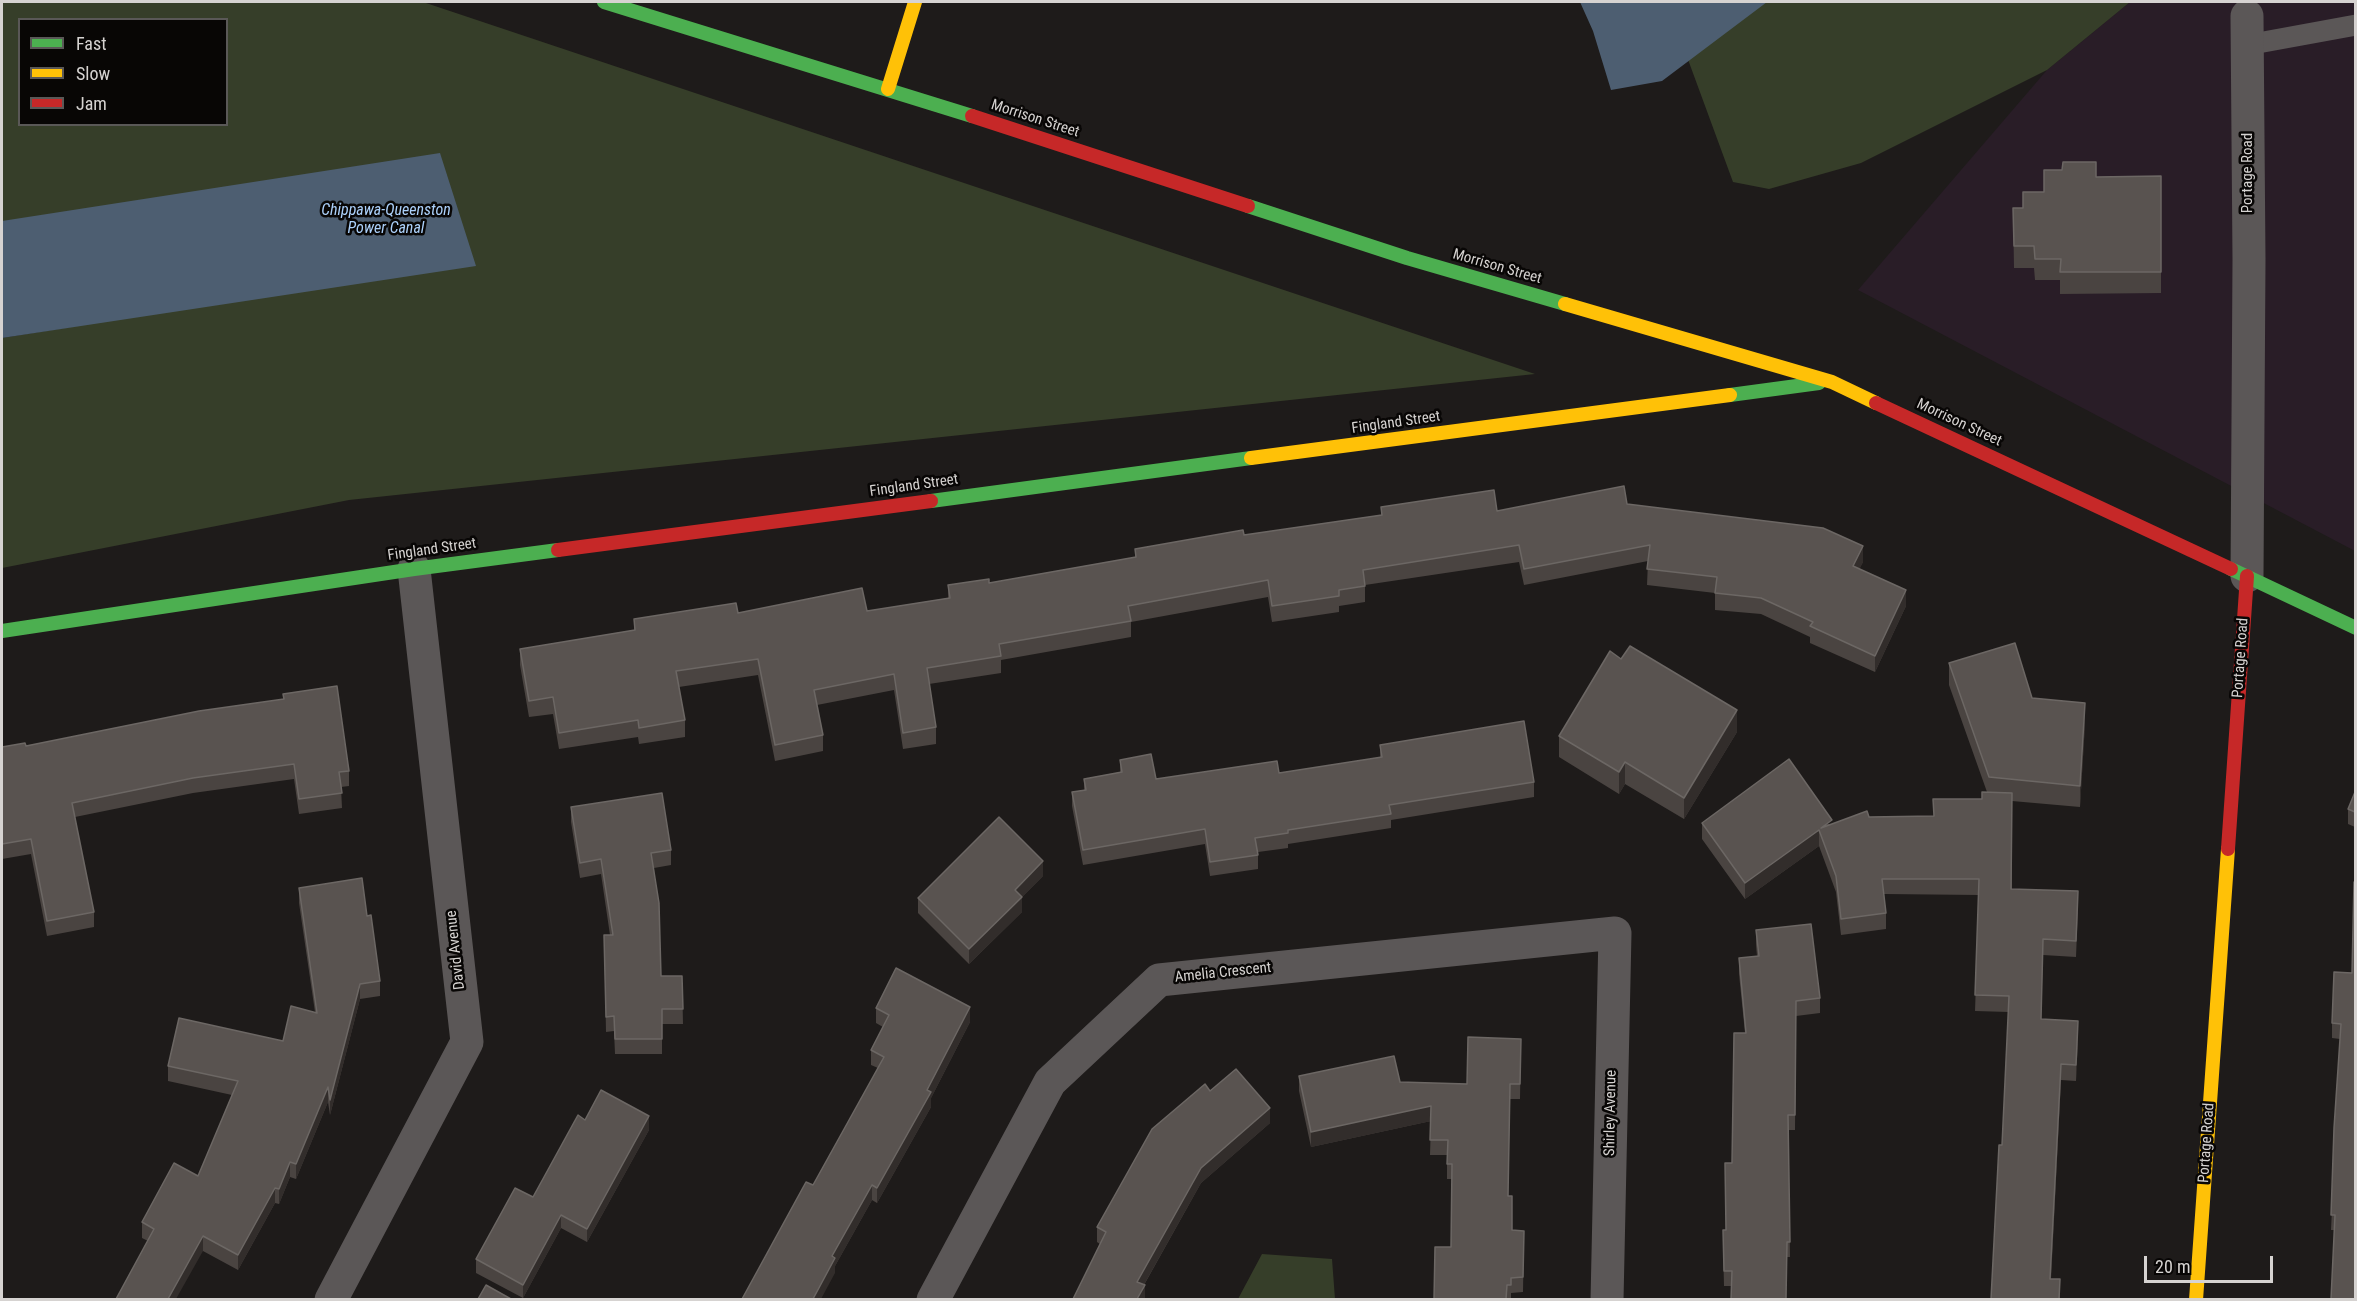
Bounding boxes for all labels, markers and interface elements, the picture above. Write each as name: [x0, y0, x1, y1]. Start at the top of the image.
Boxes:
legend: [18, 18, 228, 126]
text: Fast: [76, 33, 107, 54]
text: Slow: [76, 63, 110, 84]
text: Jam: [76, 93, 107, 114]
street label: Morrison Street: [989, 96, 1081, 142]
street label: Portage Road: [2239, 133, 2257, 213]
water label: Chippawa-Queenston Power Canal: [321, 201, 451, 239]
street label: Morrison Street: [1450, 246, 1544, 288]
street label: Morrison Street: [1914, 395, 2004, 451]
street label: Fingland Street: [1351, 408, 1441, 438]
street label: Fingland Street: [869, 471, 959, 501]
street label: Fingland Street: [387, 535, 477, 565]
street label: Portage Road: [2229, 617, 2253, 699]
street label: David Avenue: [443, 909, 469, 991]
street label: Amelia Crescent: [1174, 959, 1272, 987]
street label: Shirley Avenue: [1601, 1070, 1621, 1156]
street label: Portage Road: [2195, 1102, 2219, 1184]
scale bar: [2147, 1244, 2276, 1282]
text: 20 m: [2155, 1256, 2190, 1277]

